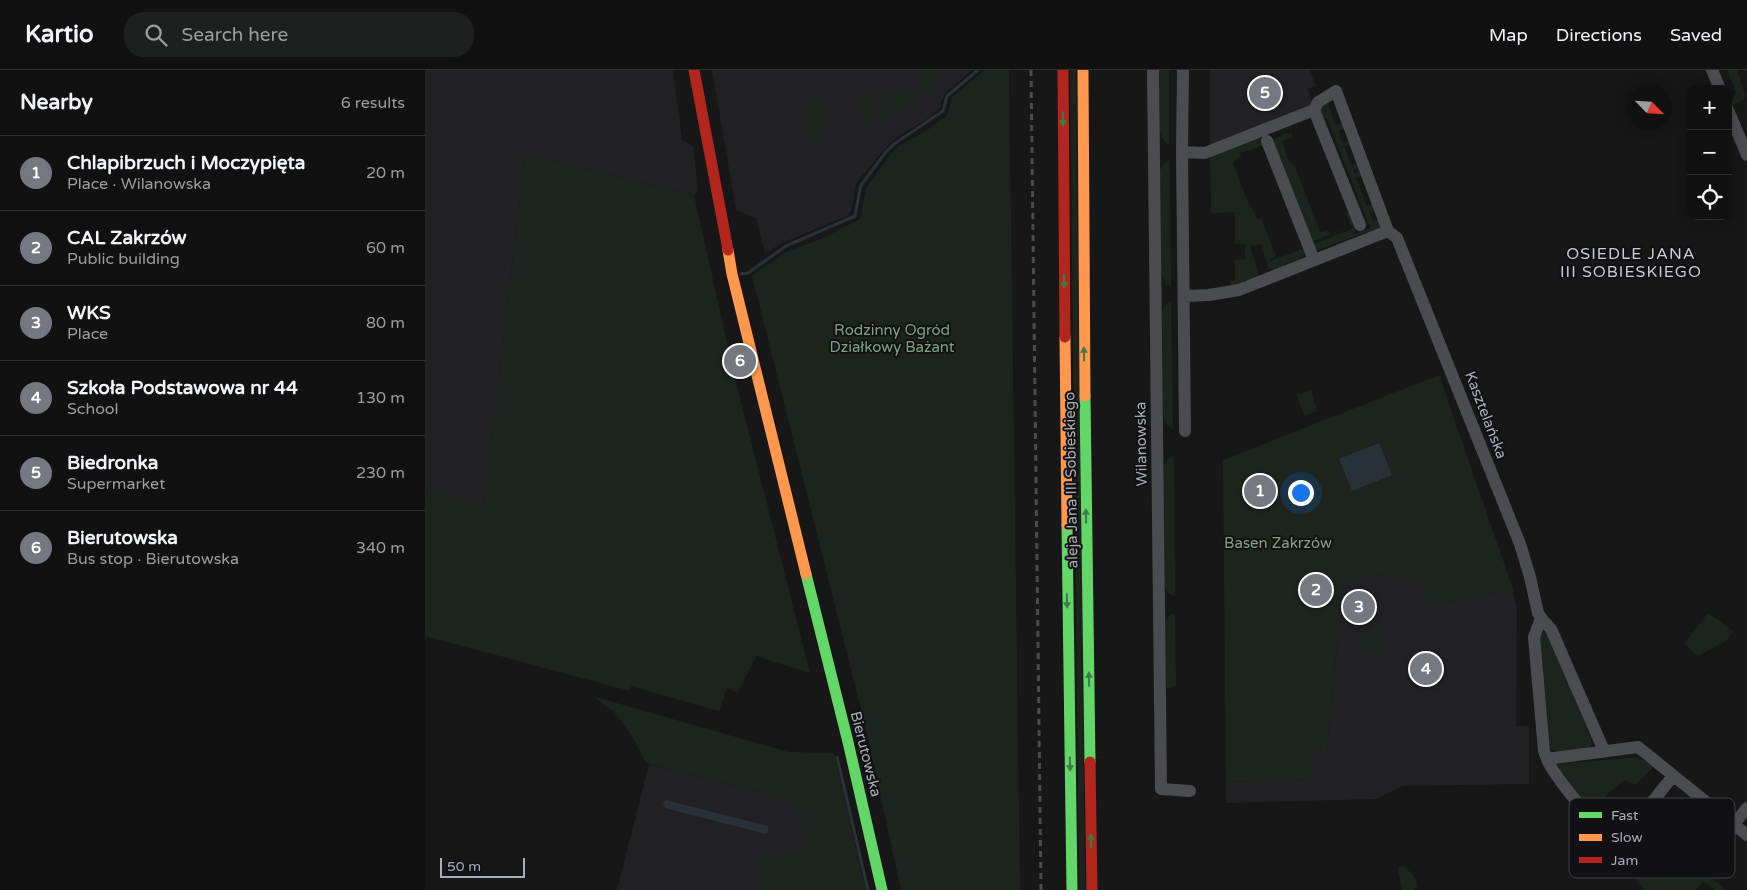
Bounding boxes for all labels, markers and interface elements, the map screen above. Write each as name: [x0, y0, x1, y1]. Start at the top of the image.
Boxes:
search box: [124, 12, 474, 57]
text: Kartio: [25, 20, 94, 49]
icon: search: [142, 21, 170, 49]
text: Search here: [182, 24, 288, 46]
text: Map: [1489, 24, 1528, 46]
text: Directions: [1556, 24, 1642, 46]
text: Saved: [1670, 24, 1722, 46]
pin: 5: [1249, 74, 1281, 112]
north arrow: [1627, 85, 1672, 130]
map controls: [1687, 85, 1732, 220]
button: +: [1687, 85, 1732, 130]
text: Nearby: [20, 90, 93, 115]
text: 6 results: [341, 93, 405, 113]
one-way arrow: [1059, 111, 1067, 127]
button: −: [1687, 130, 1732, 175]
text: Chlapibrzuch i Moczypięta: [67, 152, 305, 174]
text: 1: [31, 163, 41, 183]
text: 20 m: [366, 163, 405, 183]
text: Place · Wilanowska: [67, 174, 211, 194]
button: locate: [1687, 175, 1732, 220]
text: CAL Zakrzów: [67, 227, 187, 249]
text: 2: [31, 238, 41, 258]
text: 60 m: [366, 238, 405, 258]
district label: OSIEDLE JANA III SOBIESKIEGO: [1560, 244, 1702, 282]
text: Public building: [67, 249, 180, 269]
one-way arrow: [1060, 273, 1068, 289]
text: WKS: [67, 302, 111, 324]
text: 3: [31, 313, 41, 333]
text: 80 m: [366, 313, 405, 333]
park label: Rodzinny Ogród Działkowy Bażant: [829, 321, 955, 356]
text: Place: [67, 324, 108, 344]
pin: 6: [724, 342, 756, 380]
one-way arrow: [1080, 346, 1088, 362]
street label: Kasztelańska: [1461, 369, 1511, 461]
text: Szkoła Podstawowa nr 44: [67, 377, 298, 399]
text: 4: [31, 388, 41, 408]
text: 130 m: [356, 388, 405, 408]
street label: aleja Jana III Sobieskiego: [1060, 392, 1082, 568]
text: School: [67, 399, 119, 419]
street label: Wilanowska: [1131, 402, 1151, 486]
text: Biedronka: [67, 452, 158, 474]
text: 5: [31, 463, 41, 483]
text: 230 m: [356, 463, 405, 483]
pin: 1: [1244, 472, 1276, 510]
text: Supermarket: [67, 474, 165, 494]
your location: [1288, 480, 1314, 506]
one-way arrow: [1082, 508, 1090, 524]
text: Bierutowska: [67, 527, 178, 549]
park label: Basen Zakrzów: [1224, 534, 1332, 552]
text: 6: [31, 538, 41, 558]
text: 340 m: [356, 538, 405, 558]
text: Bus stop · Bierutowska: [67, 549, 239, 569]
pin: 2: [1300, 571, 1332, 609]
pin: 3: [1343, 588, 1375, 626]
one-way arrow: [1064, 593, 1072, 609]
pin: 4: [1410, 650, 1442, 688]
one-way arrow: [1085, 671, 1093, 687]
street label: Bierutowska: [847, 709, 885, 799]
one-way arrow: [1066, 756, 1074, 772]
legend: [1569, 798, 1735, 878]
text: Fast: [1611, 807, 1639, 824]
text: Slow: [1611, 829, 1643, 846]
one-way arrow: [1087, 833, 1095, 849]
text: Jam: [1611, 852, 1638, 869]
scale bar: [440, 855, 525, 878]
text: 50 m: [447, 858, 481, 875]

